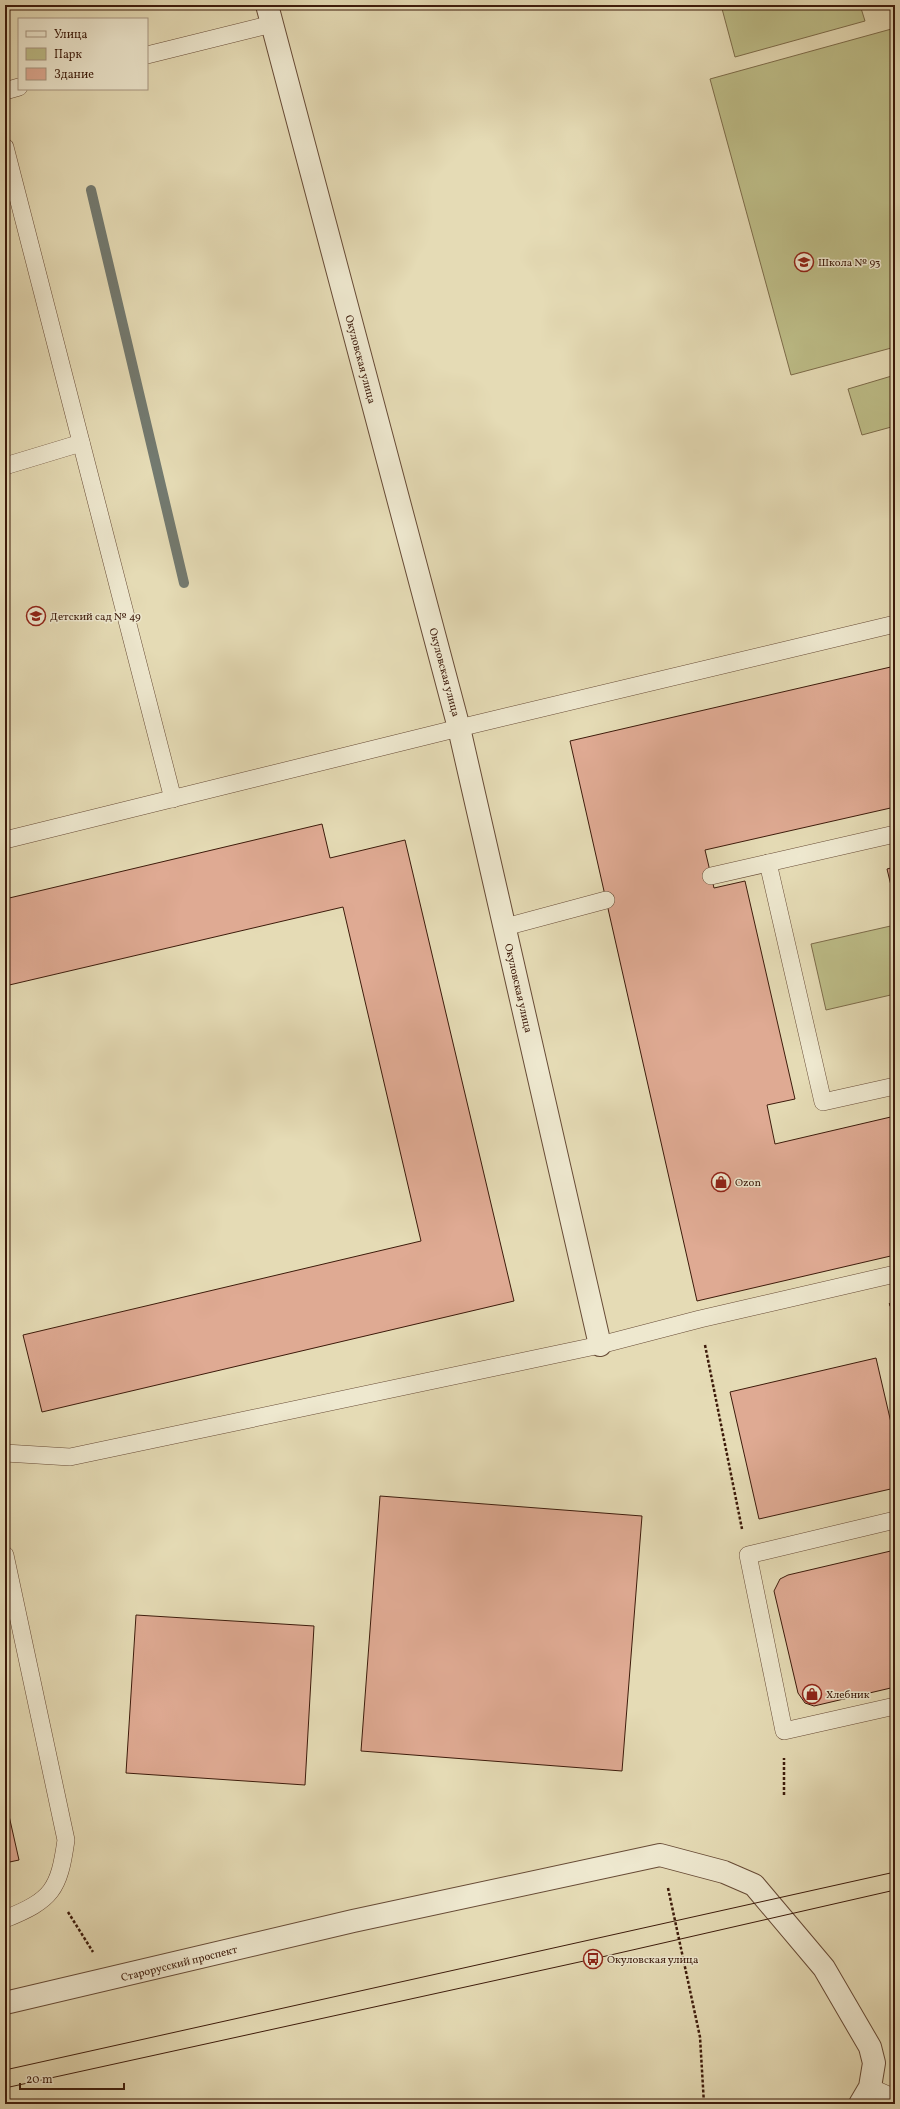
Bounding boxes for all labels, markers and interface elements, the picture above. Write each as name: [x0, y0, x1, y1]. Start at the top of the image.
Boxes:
legend: [18, 18, 148, 90]
text: Улица: [54, 27, 87, 43]
text: Парк: [54, 47, 82, 63]
text: Здание: [54, 67, 94, 83]
school or university icon: Школа № 93: [793, 251, 815, 273]
place label: Школа № 93: [818, 256, 881, 271]
street label: Окуловская улица: [340, 313, 379, 406]
school or university icon: Детский сад № 49: [25, 605, 47, 627]
place label: Детский сад № 49: [50, 610, 141, 625]
street label: Окуловская улица: [424, 626, 463, 719]
street label: Окуловская улица: [500, 942, 535, 1035]
shop icon: Ozon: [710, 1171, 732, 1193]
place label: Ozon: [735, 1176, 761, 1191]
shop icon: Хлебник: [801, 1683, 823, 1705]
place label: Хлебник: [826, 1688, 870, 1703]
street label: Старорусский проспект: [120, 1943, 240, 1986]
bus stop icon: Окуловская улица: [582, 1948, 604, 1970]
place label: Окуловская улица: [607, 1953, 699, 1968]
scale bar: [20, 2065, 124, 2091]
text: 20 m: [26, 2072, 53, 2088]

